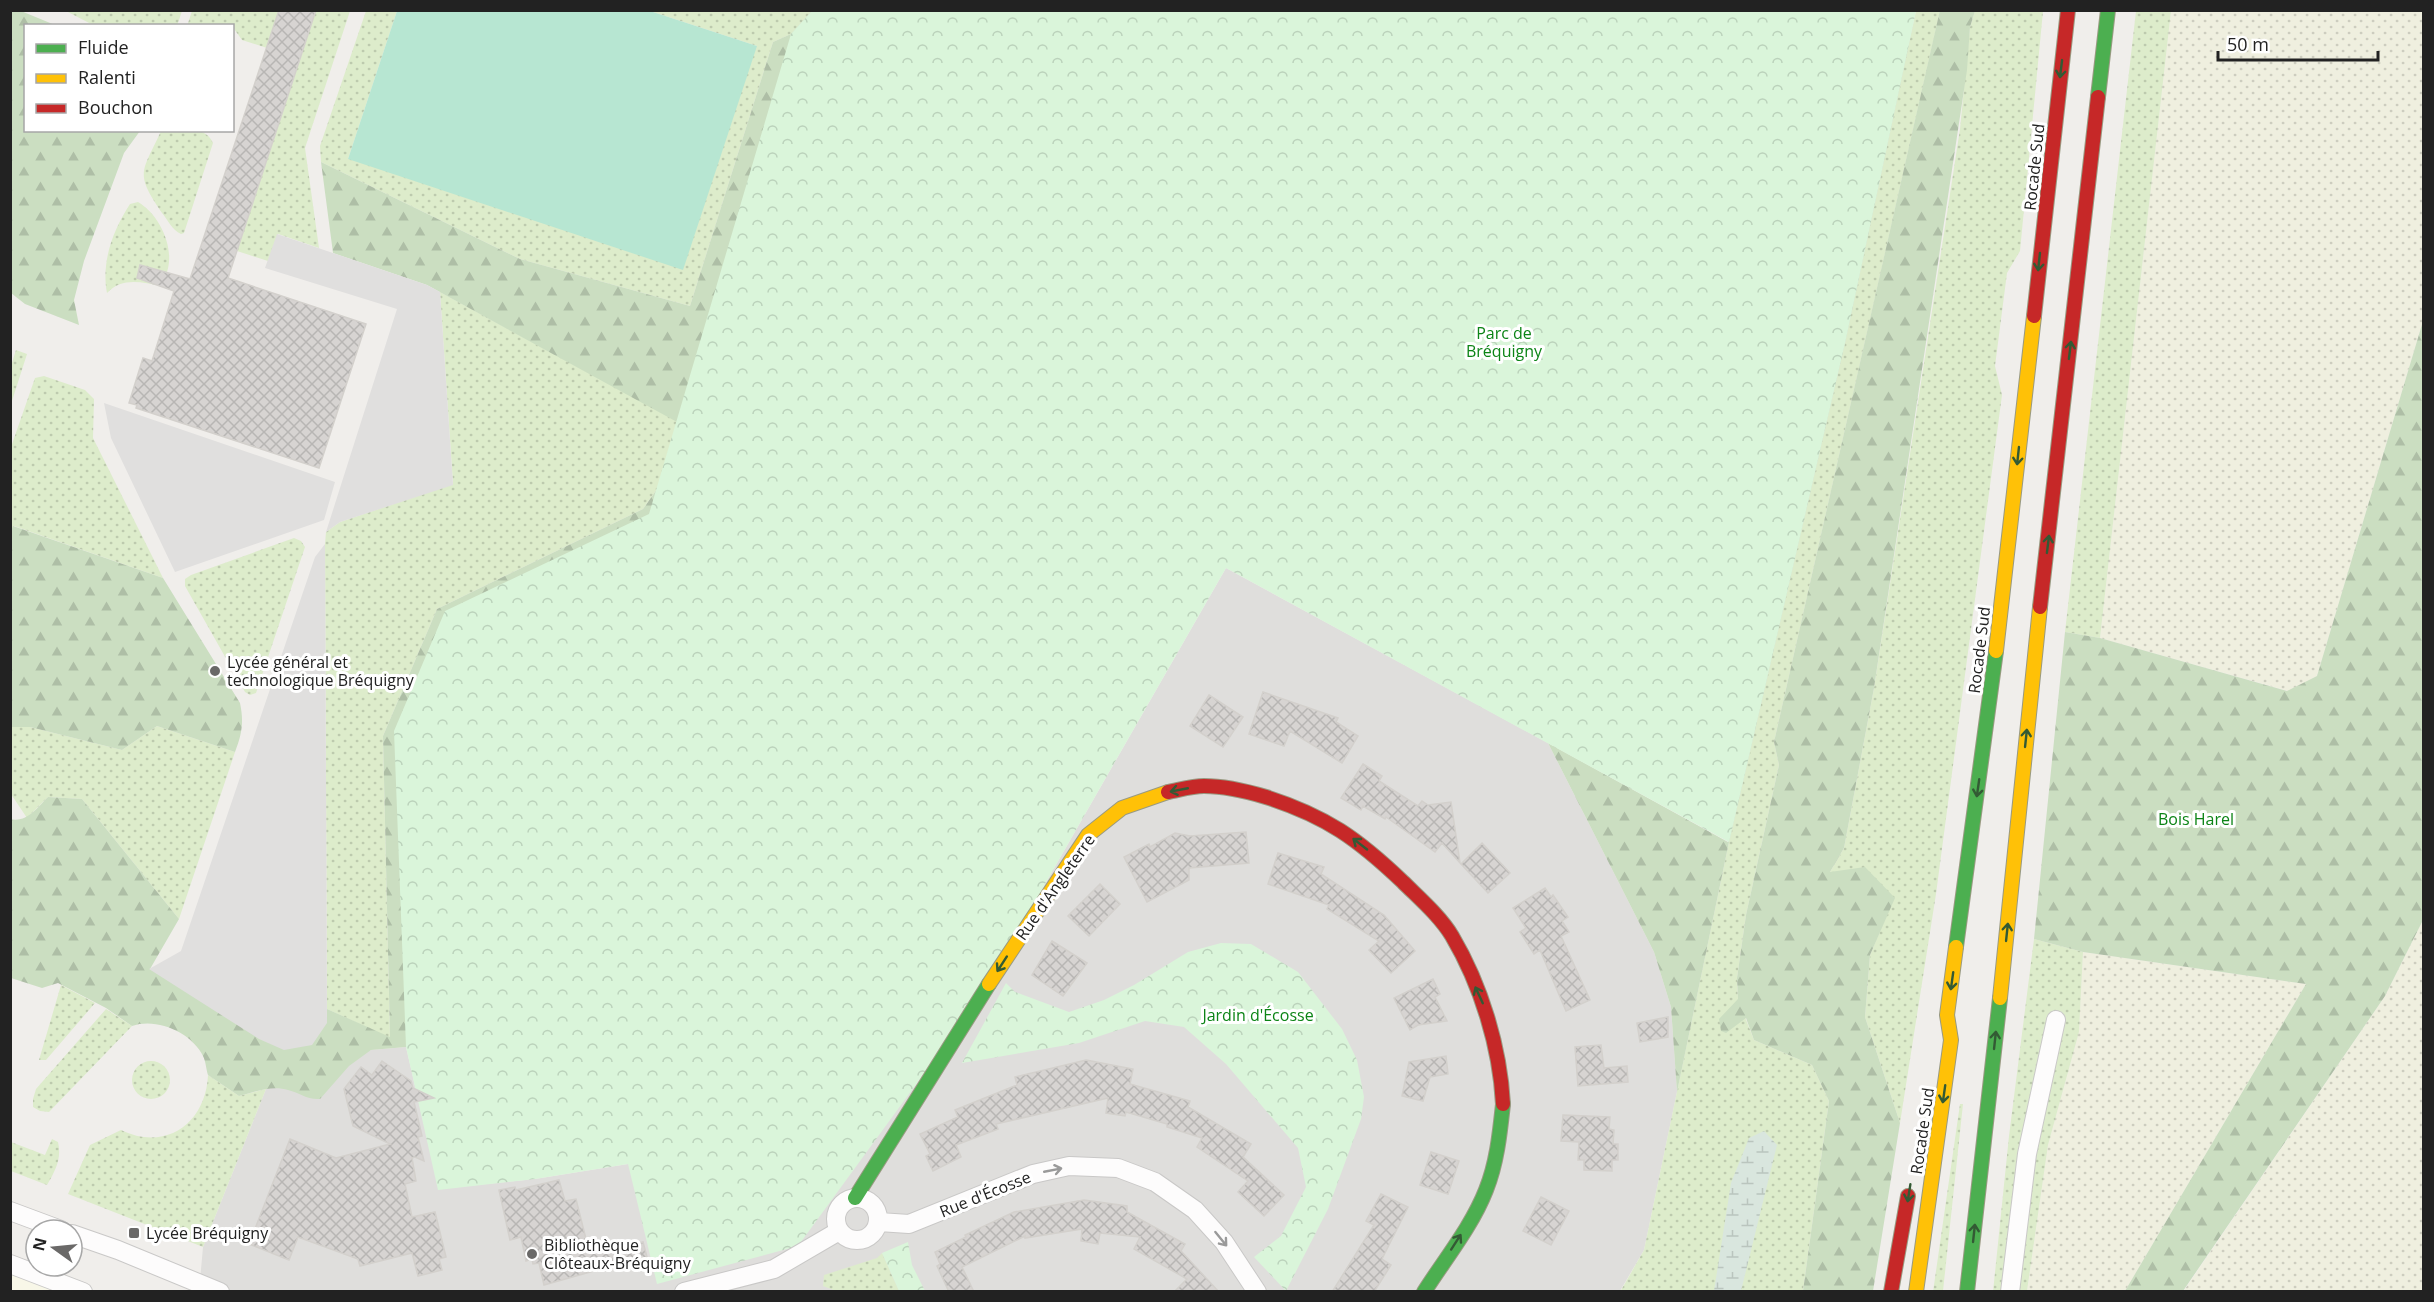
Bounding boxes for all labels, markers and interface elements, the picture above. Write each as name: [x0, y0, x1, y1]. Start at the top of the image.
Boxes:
legend: [24, 24, 234, 132]
scale bar: [2218, 24, 2378, 62]
text: 50 m: [2227, 32, 2269, 56]
text: Fluide: [78, 35, 129, 59]
one-way arrow: [2056, 58, 2067, 78]
text: Ralenti: [78, 65, 136, 89]
text: Bouchon: [78, 95, 153, 119]
street label: Rocade Sud: [2018, 122, 2050, 212]
one-way arrow: [2034, 252, 2045, 272]
park label: Parc de Bréquigny: [1466, 322, 1543, 362]
one-way arrow: [2065, 341, 2076, 361]
one-way arrow: [2012, 446, 2023, 466]
one-way arrow: [2042, 535, 2053, 555]
street label: Rocade Sud: [1963, 605, 1995, 695]
place label: Lycée général et technologique Bréquigny: [227, 651, 415, 691]
marker: Lycée général et technologique Bréquigny: [208, 664, 222, 678]
one-way arrow: [2021, 729, 2032, 748]
one-way arrow: [1972, 778, 1983, 797]
one-way arrow: [1170, 785, 1189, 796]
park label: Bois Harel: [2158, 808, 2234, 830]
street label: Rue d'Angleterre: [1010, 830, 1100, 944]
one-way arrow: [1352, 838, 1368, 851]
one-way arrow: [2002, 923, 2013, 942]
one-way arrow: [996, 955, 1008, 971]
one-way arrow: [1946, 971, 1957, 991]
one-way arrow: [1473, 986, 1485, 1004]
park label: Jardin d'Écosse: [1200, 1004, 1314, 1026]
one-way arrow: [1990, 1030, 2001, 1050]
one-way arrow: [1938, 1083, 1949, 1103]
street label: Rocade Sud: [1905, 1086, 1939, 1176]
one-way arrow: [1042, 1164, 1062, 1175]
street label: Rue d'Écosse: [936, 1166, 1034, 1222]
one-way arrow: [1903, 1183, 1914, 1203]
north arrow: [24, 1218, 84, 1278]
place label: Lycée Bréquigny: [146, 1222, 269, 1244]
one-way arrow: [1969, 1224, 1980, 1244]
marker: Lycée Bréquigny: [127, 1226, 141, 1240]
one-way arrow: [1214, 1231, 1228, 1246]
place label: Bibliothèque Clôteaux-Bréquigny: [544, 1234, 692, 1274]
one-way arrow: [1450, 1234, 1462, 1251]
text: N: [27, 1235, 52, 1253]
marker: Bibliothèque Clôteaux-Bréquigny: [525, 1247, 539, 1261]

